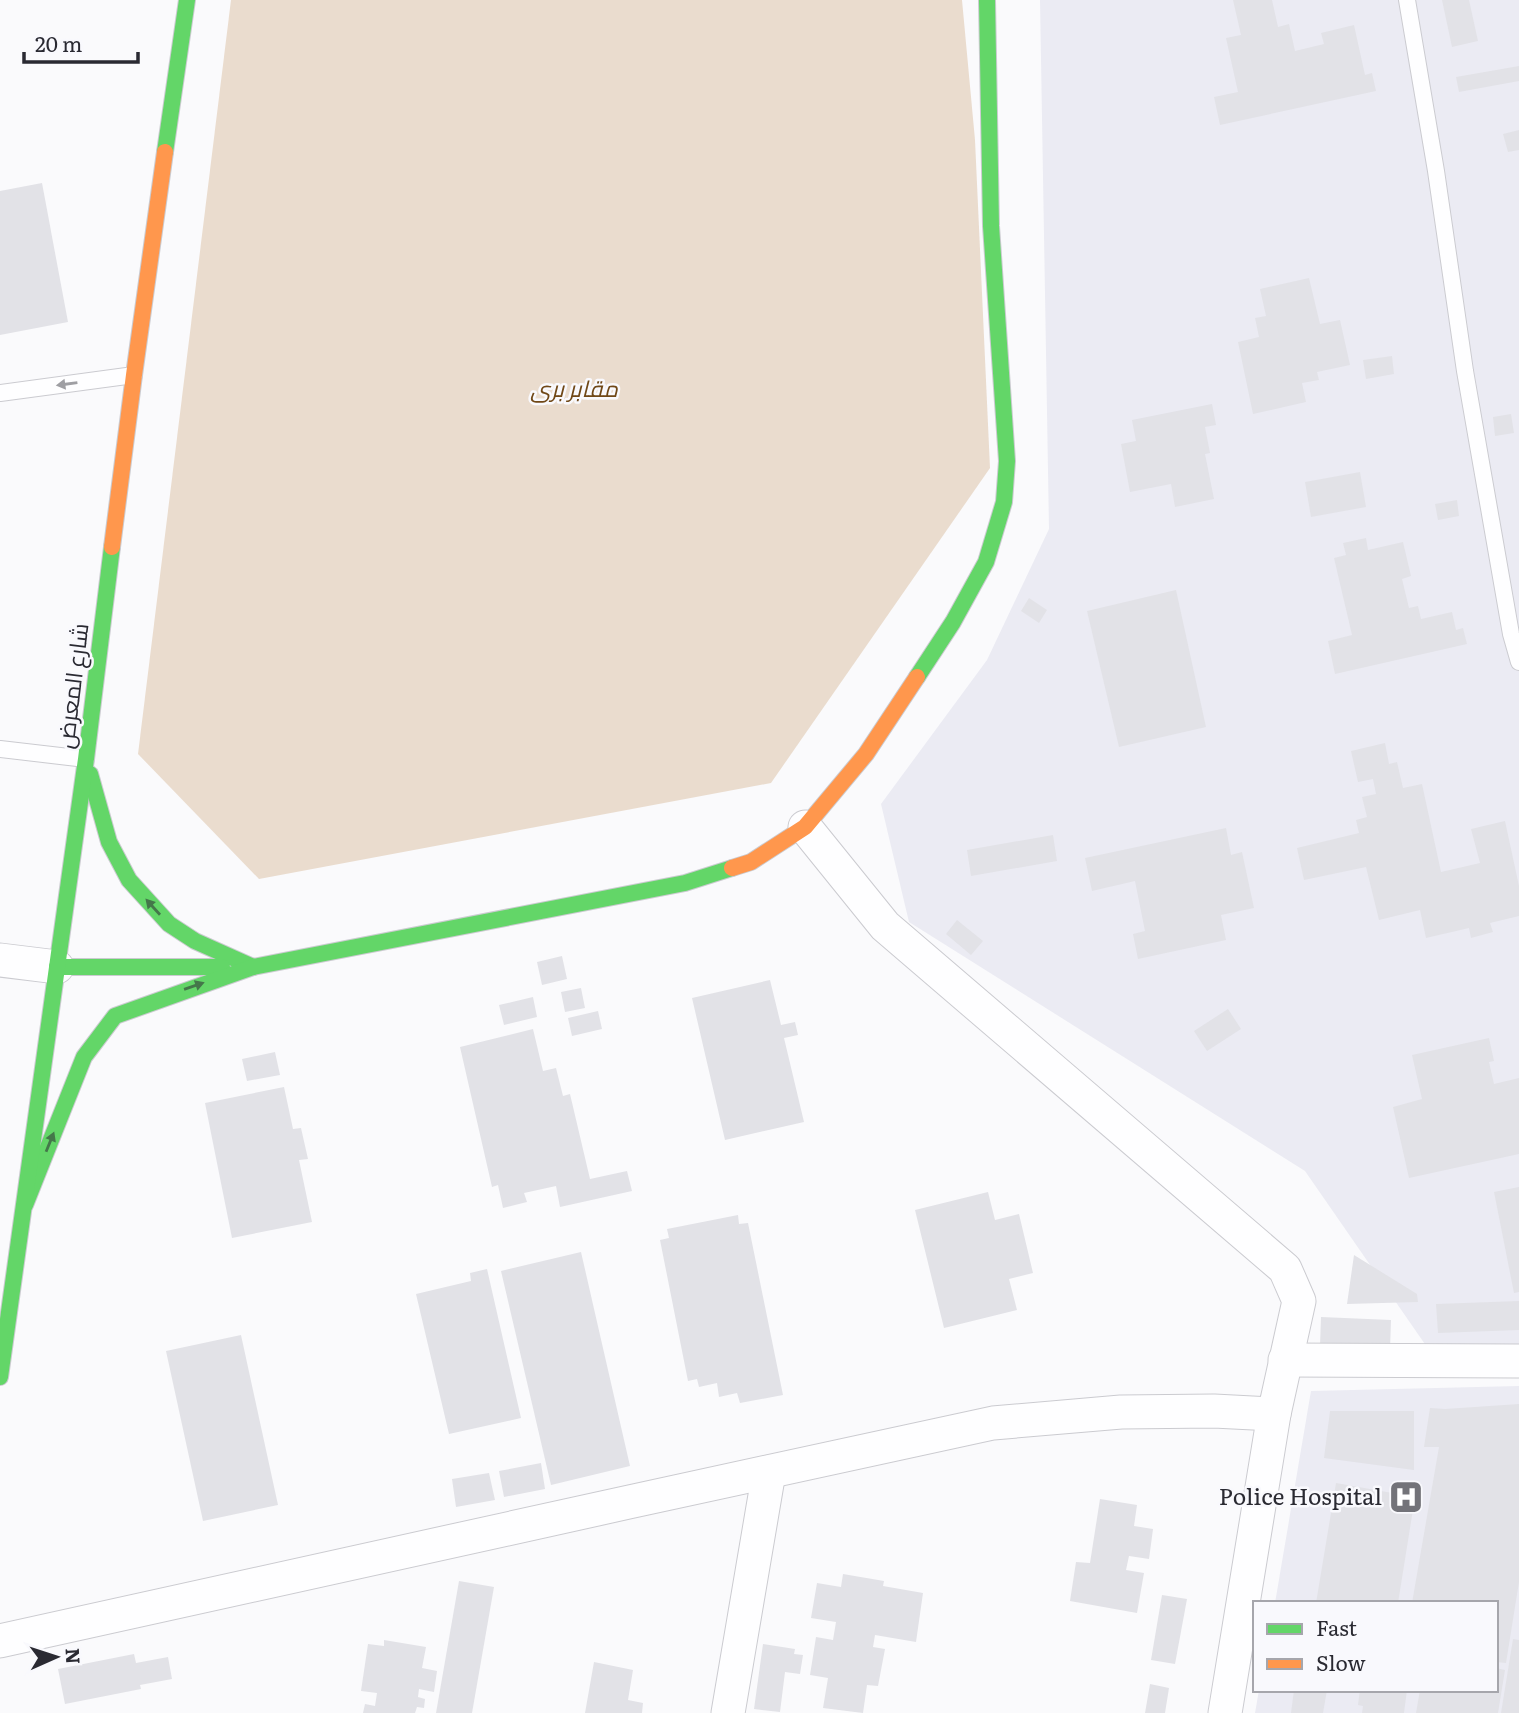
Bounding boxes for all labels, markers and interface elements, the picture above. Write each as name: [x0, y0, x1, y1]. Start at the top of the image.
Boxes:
scale bar: [24, 21, 138, 65]
text: 20 m: [35, 27, 82, 58]
park label: مقابر برى: [530, 370, 618, 404]
one-way arrow: [56, 379, 78, 390]
street label: شارع المعرض: [46, 621, 97, 751]
one-way arrow: [145, 898, 161, 916]
one-way arrow: [184, 981, 205, 992]
one-way arrow: [45, 1131, 56, 1152]
place label: Police Hospital: [1219, 1478, 1382, 1512]
hospital icon: Police Hospital: [1387, 1478, 1425, 1516]
legend: [1253, 1601, 1498, 1692]
text: Fast: [1316, 1611, 1357, 1642]
north arrow: [21, 1622, 91, 1692]
text: Slow: [1316, 1646, 1366, 1677]
text: N: [60, 1647, 88, 1665]

